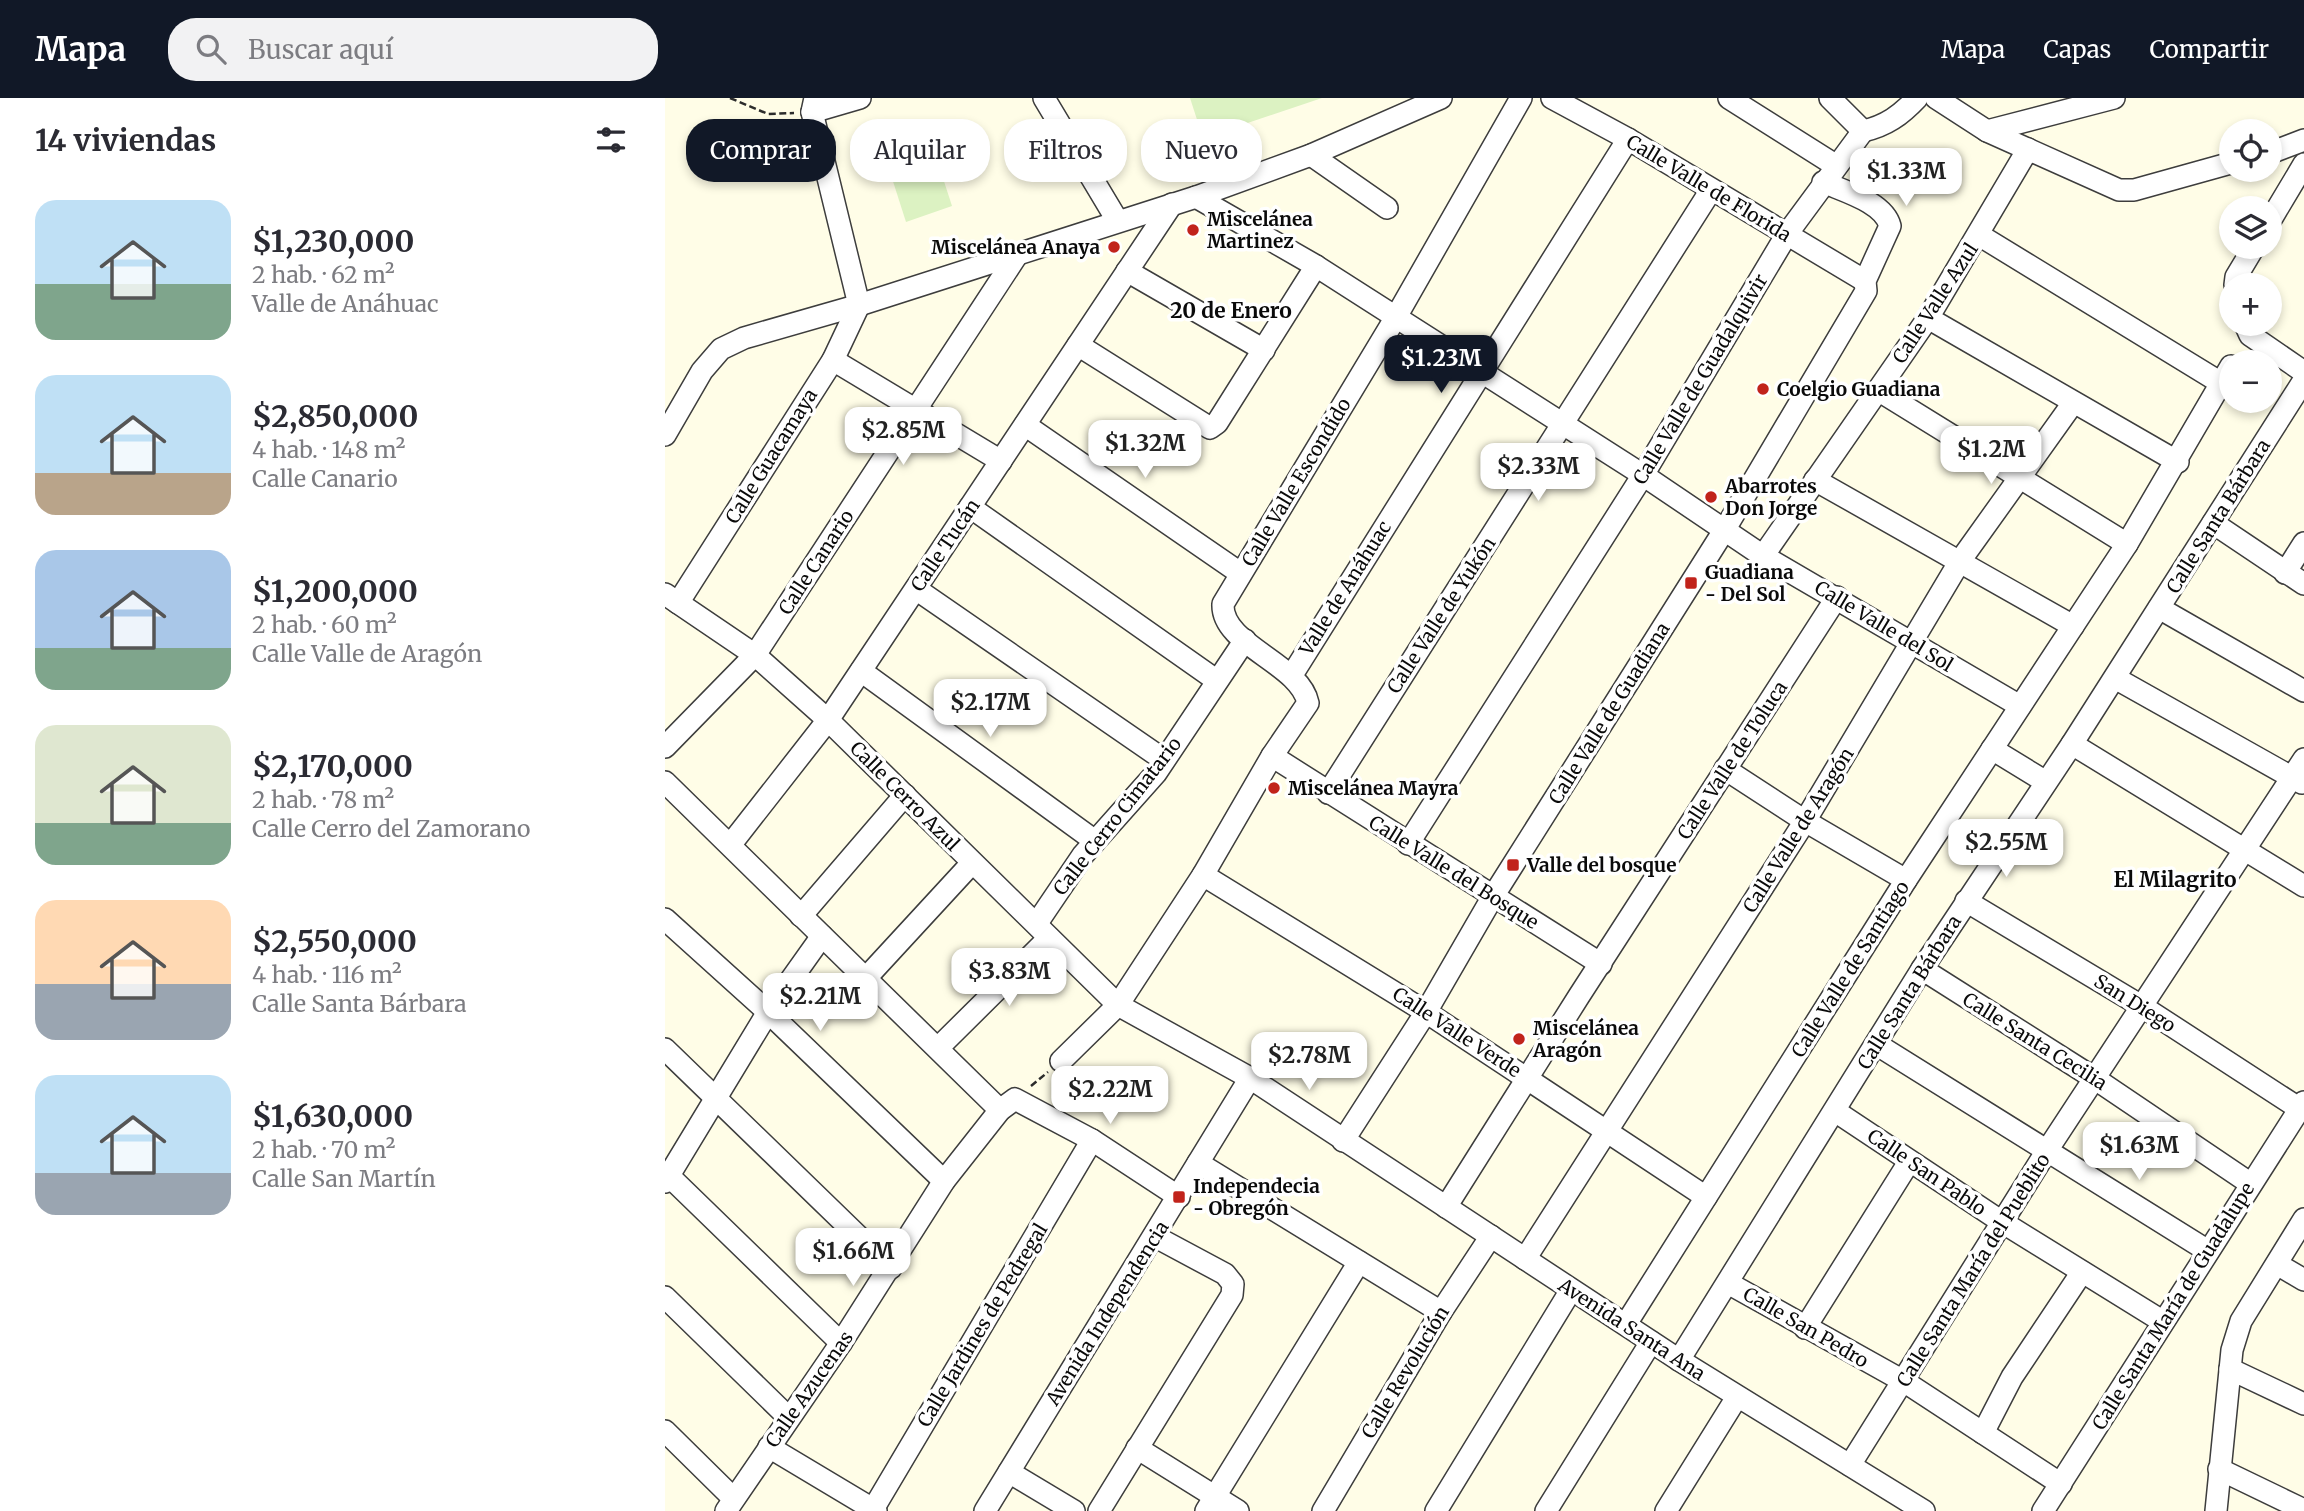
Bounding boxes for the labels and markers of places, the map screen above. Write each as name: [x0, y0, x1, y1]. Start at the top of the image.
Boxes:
pin: $1.33M: [1849, 148, 1963, 208]
place label: Miscelánea Martinez: [1207, 207, 1313, 253]
marker: Miscelánea Martinez: [1185, 222, 1201, 238]
place label: Miscelánea Anaya: [931, 235, 1100, 259]
marker: Miscelánea Anaya: [1106, 239, 1122, 255]
pin: $1.23M: [1384, 336, 1498, 395]
place label: Coelgio Guadiana: [1777, 377, 1941, 401]
marker: Coelgio Guadiana: [1755, 381, 1771, 397]
pin: $2.85M: [846, 408, 960, 467]
pin: $1.32M: [1088, 420, 1202, 480]
pin: $1.2M: [1942, 426, 2040, 486]
pin: $2.33M: [1481, 444, 1595, 503]
place label: Abarrotes Don Jorge: [1724, 474, 1817, 520]
marker: Abarrotes Don Jorge: [1703, 489, 1719, 505]
place label: Guadiana - Del Sol: [1705, 560, 1794, 606]
marker: Guadiana - Del Sol: [1683, 575, 1699, 591]
pin: $2.17M: [933, 680, 1047, 739]
place label: Miscelánea Mayra: [1288, 776, 1459, 800]
marker: Miscelánea Mayra: [1266, 780, 1282, 796]
pin: $2.55M: [1949, 820, 2063, 879]
place label: Valle del bosque: [1526, 853, 1677, 877]
marker: Valle del bosque: [1505, 857, 1521, 873]
pin: $3.83M: [952, 948, 1066, 1008]
pin: $2.21M: [763, 974, 877, 1033]
place label: Miscelánea Aragón: [1532, 1016, 1639, 1062]
marker: Miscelánea Aragón: [1511, 1031, 1527, 1047]
pin: $2.78M: [1252, 1032, 1366, 1092]
pin: $2.22M: [1053, 1066, 1167, 1126]
pin: $1.63M: [2082, 1122, 2196, 1182]
place label: Independecia - Obregón: [1193, 1174, 1320, 1220]
marker: Independecia - Obregón: [1171, 1189, 1187, 1205]
pin: $1.66M: [796, 1228, 910, 1288]

